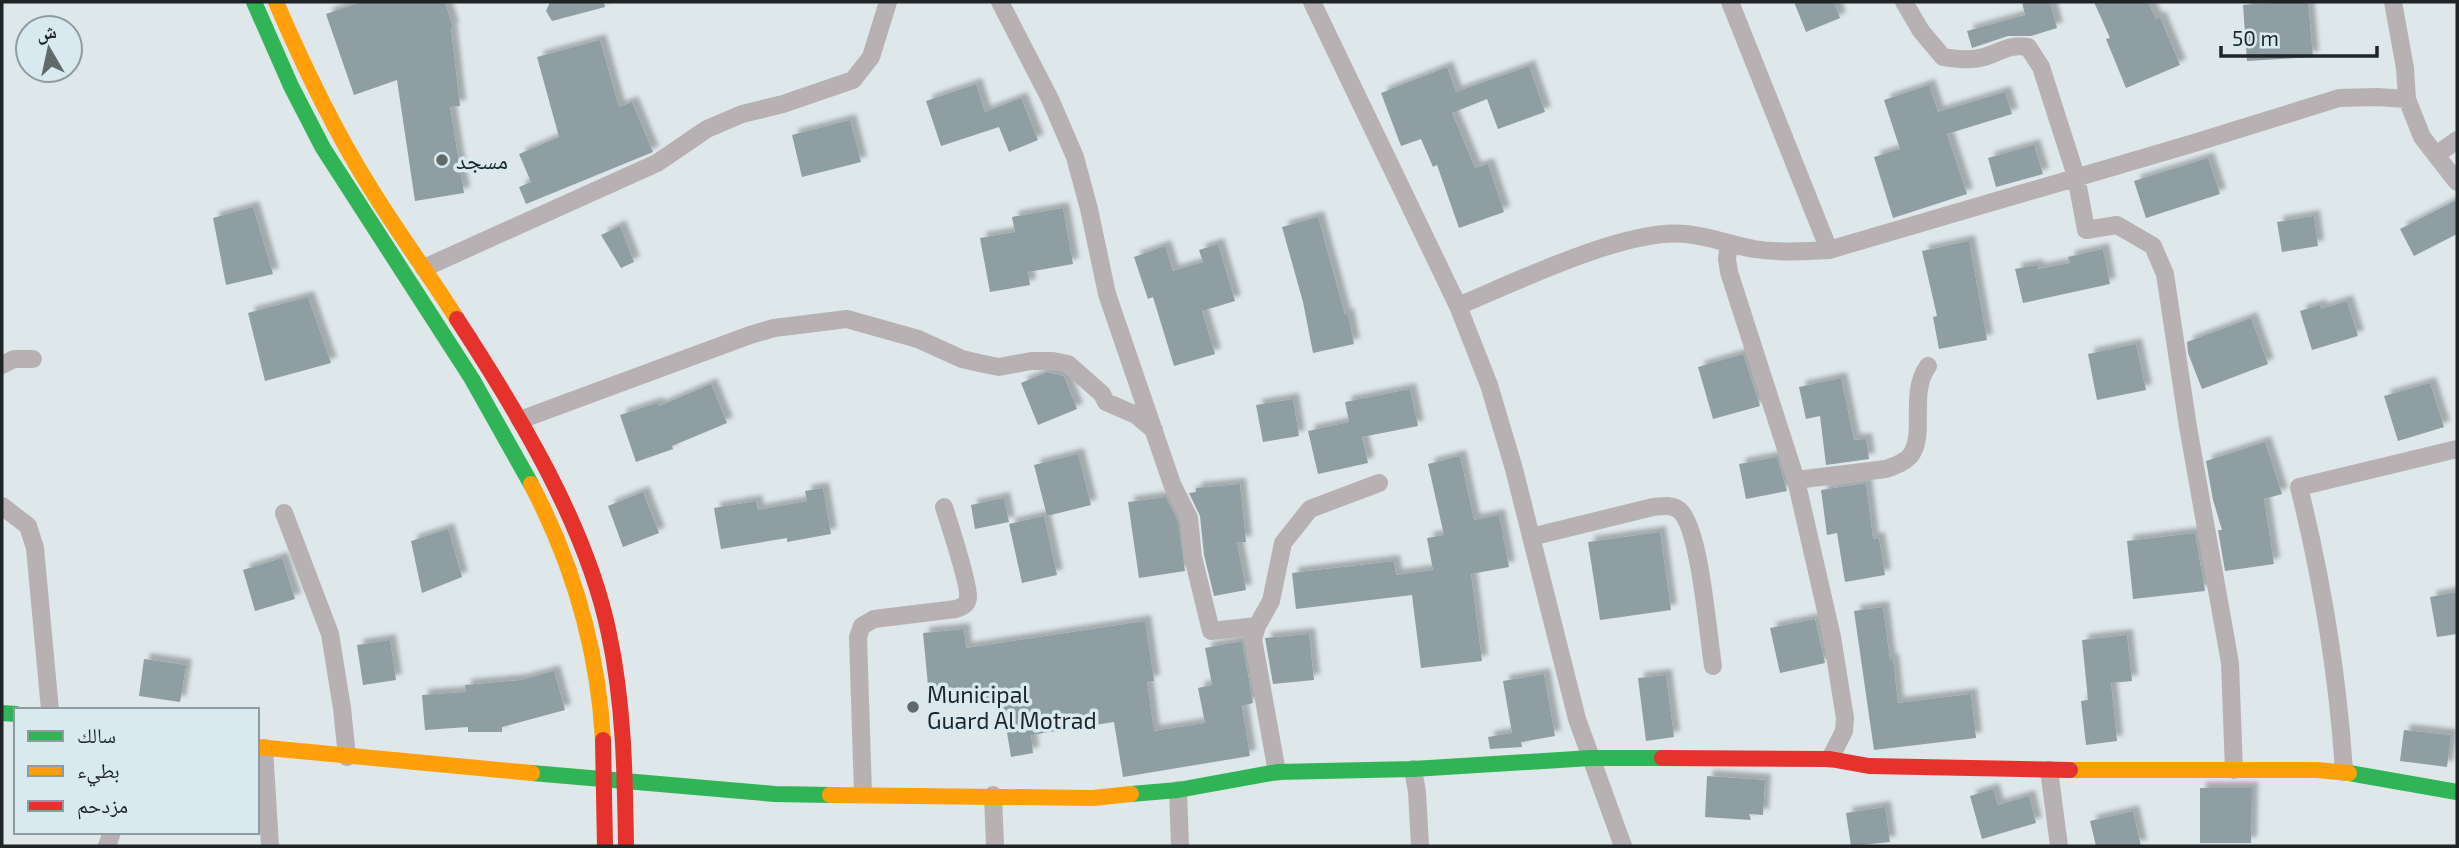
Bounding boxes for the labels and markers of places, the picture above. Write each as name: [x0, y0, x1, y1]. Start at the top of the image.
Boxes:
place label: مسجد: [456, 146, 508, 174]
marker: مسجد: [434, 152, 450, 168]
place label: Municipal Guard Al Motrad: [927, 680, 1097, 734]
marker: Municipal Guard Al Motrad: [905, 699, 921, 715]

